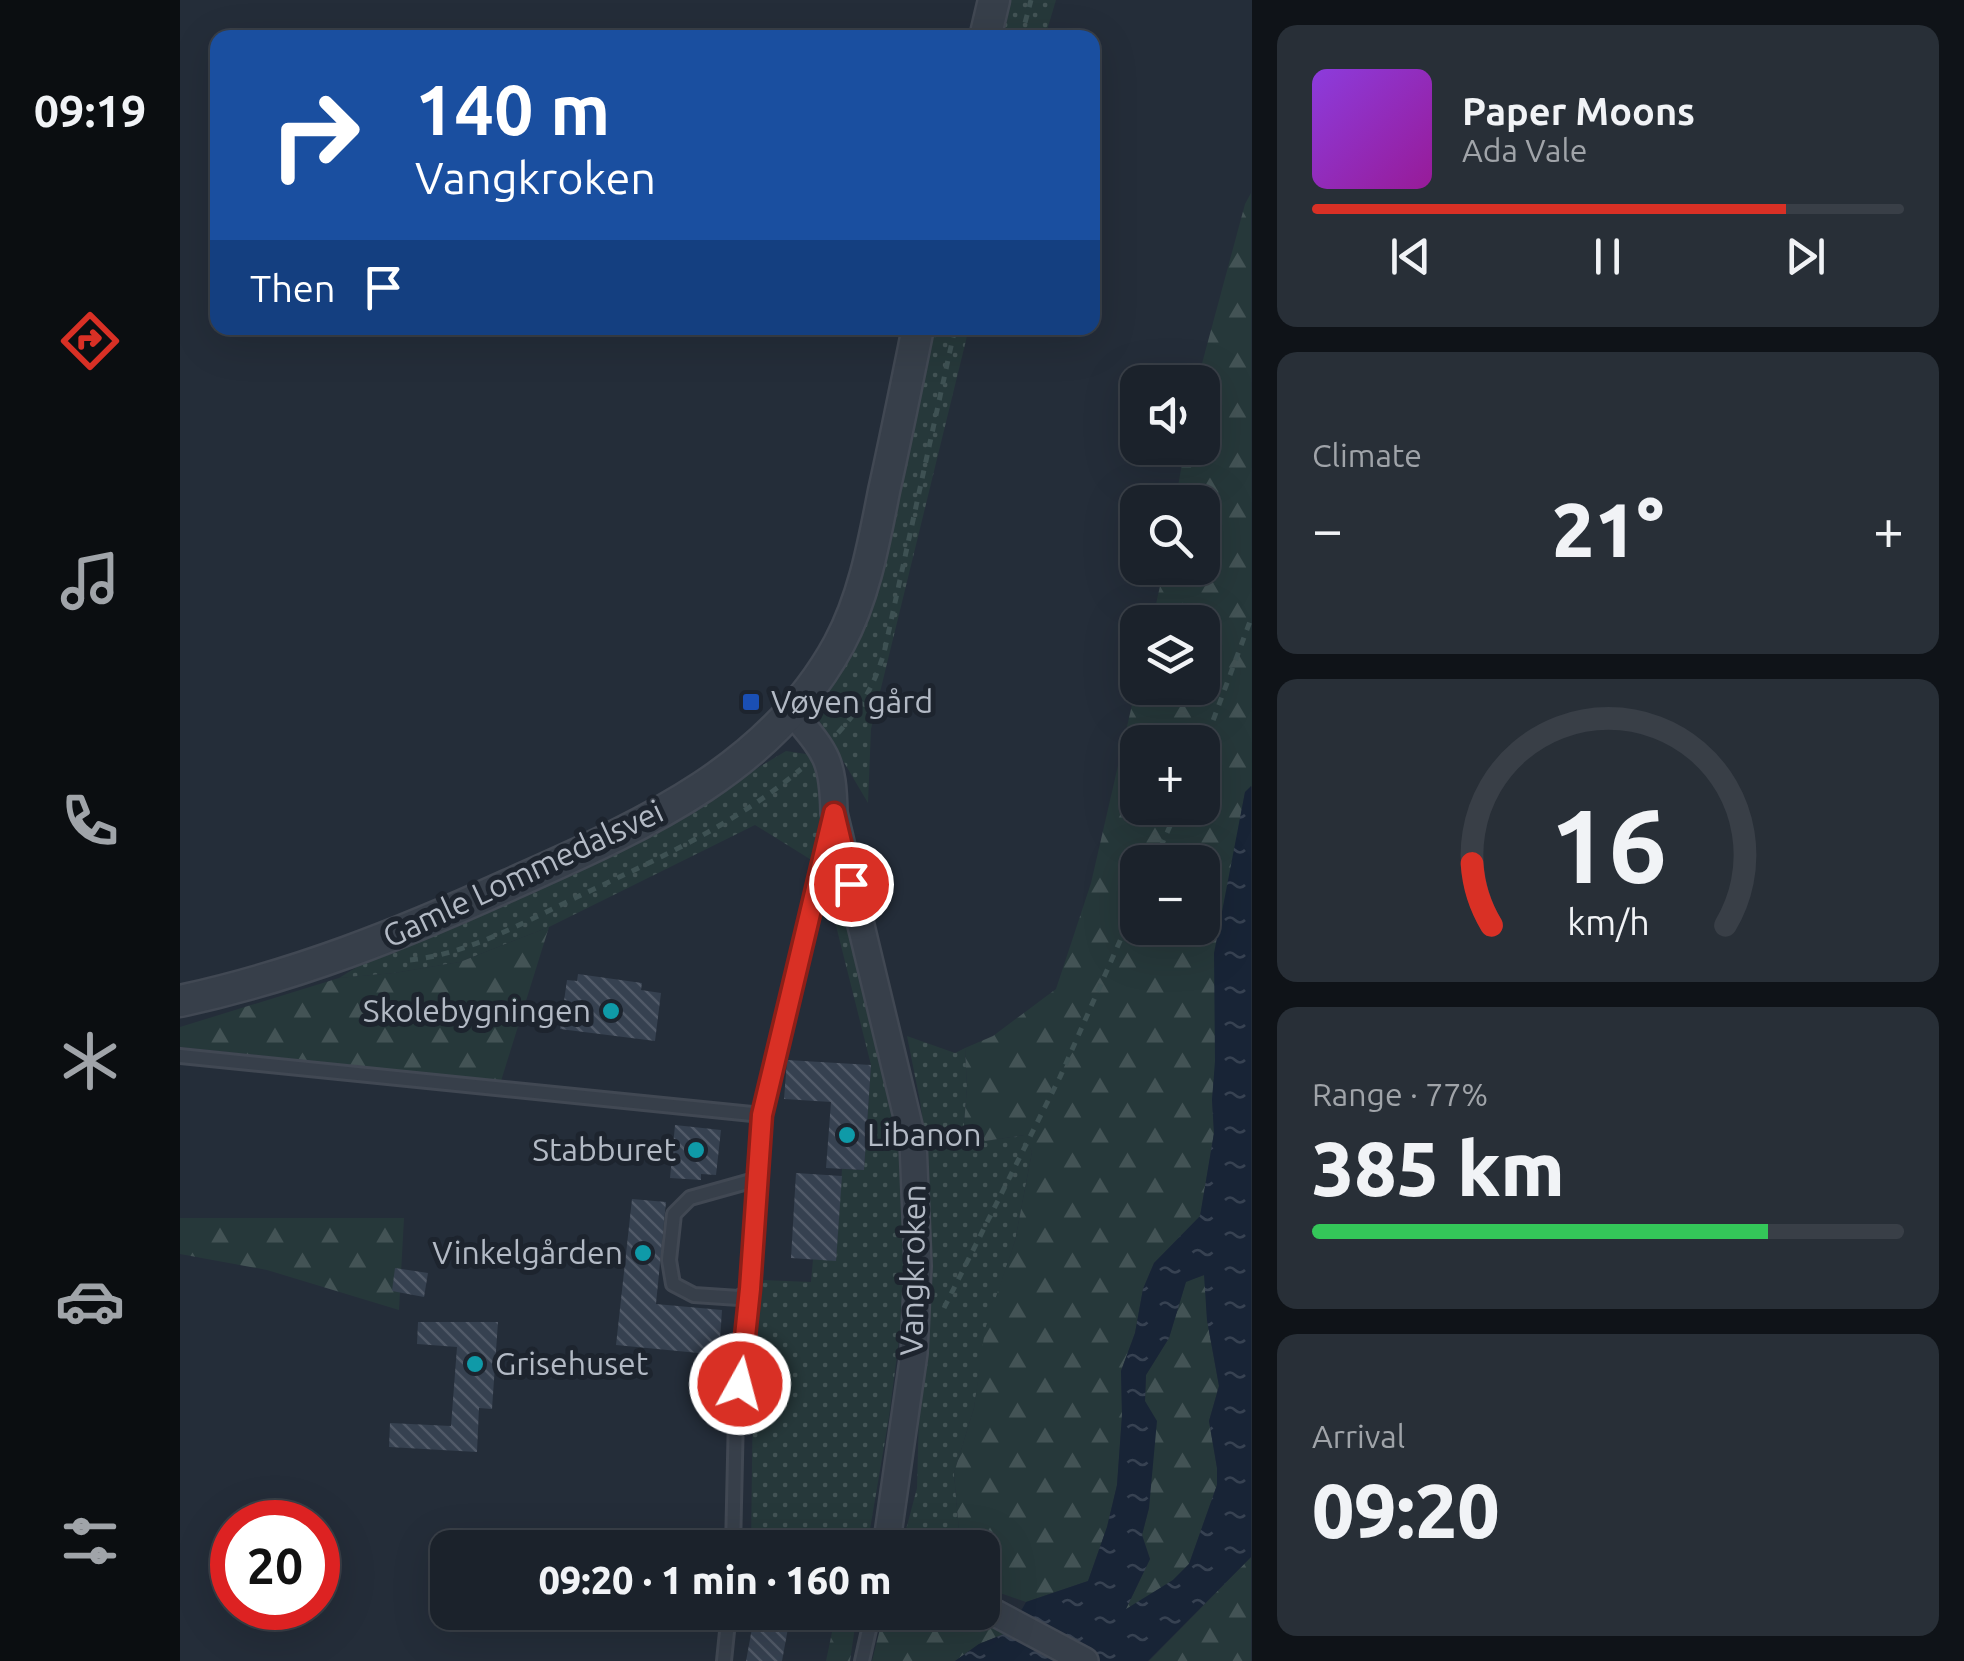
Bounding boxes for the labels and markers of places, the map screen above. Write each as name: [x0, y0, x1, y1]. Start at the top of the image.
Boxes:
place label: Vøyen gård: [771, 683, 933, 719]
marker: Vøyen gård: [740, 691, 762, 713]
pin: [809, 842, 894, 927]
place label: Skolebygningen: [363, 992, 591, 1028]
marker: Skolebygningen: [600, 1000, 622, 1022]
place label: Libanon: [867, 1116, 982, 1152]
marker: Libanon: [836, 1124, 858, 1146]
place label: Stabburet: [532, 1131, 676, 1167]
marker: Stabburet: [685, 1139, 707, 1161]
place label: Vinkelgården: [432, 1234, 623, 1270]
marker: Vinkelgården: [632, 1242, 654, 1264]
place label: Grisehuset: [495, 1345, 649, 1381]
marker: Grisehuset: [464, 1353, 486, 1375]

